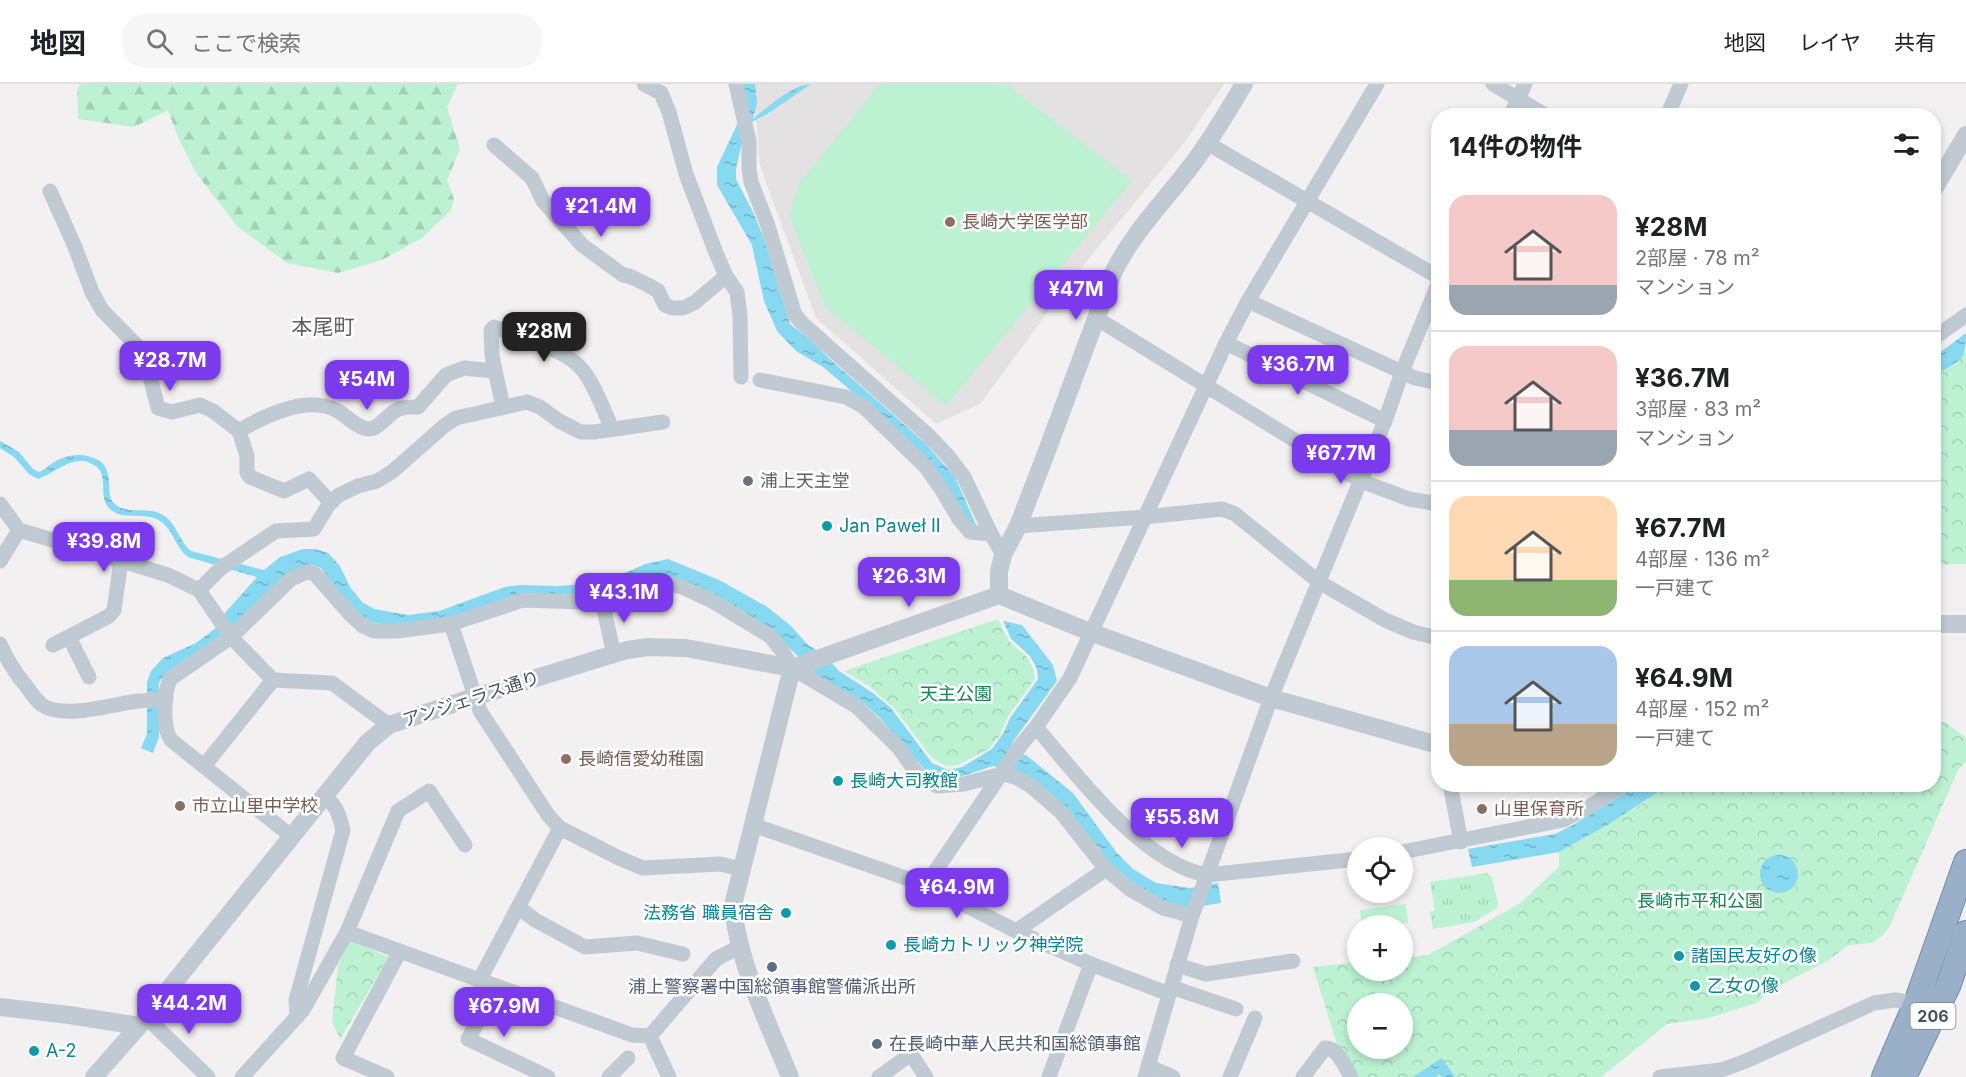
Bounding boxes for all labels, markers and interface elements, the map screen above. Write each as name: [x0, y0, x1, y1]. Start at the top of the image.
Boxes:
search box: [122, 14, 542, 68]
icon: search: [143, 25, 176, 58]
text: 地図: [30, 26, 86, 60]
text: ここで検索: [191, 30, 301, 56]
text: 地図: [1724, 30, 1766, 55]
text: レイヤ: [1799, 30, 1861, 55]
text: 共有: [1894, 30, 1936, 55]
icon: filters: [1890, 128, 1923, 161]
text: 14件の物件: [1449, 131, 1582, 162]
pin: ¥21.4M: [552, 187, 650, 238]
text: ¥21.4M: [565, 194, 637, 218]
place label: 長崎大学医学部: [962, 211, 1088, 232]
text: ¥28M: [1635, 211, 1707, 242]
marker: 長崎大学医学部: [943, 215, 957, 229]
icon: home: [1497, 219, 1569, 291]
text: 2部屋 · 78 m²: [1635, 246, 1760, 270]
pin: ¥47M: [1040, 270, 1112, 321]
text: マンション: [1635, 275, 1735, 299]
text: ¥47M: [1048, 277, 1104, 301]
pin: ¥28M: [508, 312, 580, 363]
district label: 本尾町: [292, 314, 355, 339]
text: ¥28M: [516, 319, 572, 343]
pin: ¥28.7M: [121, 341, 219, 392]
pin: ¥36.7M: [1249, 345, 1347, 396]
text: ¥28.7M: [133, 348, 207, 372]
text: ¥36.7M: [1261, 352, 1335, 376]
pin: ¥54M: [331, 360, 403, 411]
text: ¥36.7M: [1635, 362, 1730, 393]
text: ¥54M: [339, 367, 395, 391]
icon: home: [1497, 370, 1569, 442]
text: 3部屋 · 83 m²: [1635, 397, 1761, 421]
text: マンション: [1635, 426, 1735, 450]
pin: ¥67.7M: [1292, 434, 1390, 485]
text: ¥67.7M: [1306, 441, 1376, 465]
place label: 浦上天主堂: [760, 470, 850, 491]
marker: 浦上天主堂: [741, 474, 755, 488]
text: ¥67.7M: [1635, 512, 1726, 543]
place label: Jan Paweł II: [839, 515, 941, 536]
marker: Jan Paweł II: [820, 519, 834, 533]
icon: home: [1497, 520, 1569, 592]
pin: ¥39.8M: [55, 522, 153, 573]
text: ¥39.8M: [67, 529, 141, 553]
text: 4部屋 · 136 m²: [1635, 547, 1770, 571]
pin: ¥26.3M: [860, 557, 958, 608]
text: ¥26.3M: [872, 564, 946, 588]
pin: ¥43.1M: [575, 573, 673, 624]
text: 一戸建て: [1635, 576, 1715, 600]
text: ¥43.1M: [589, 580, 659, 604]
text: ¥64.9M: [1635, 662, 1733, 693]
street label: アンジェラス通り: [400, 666, 542, 731]
icon: home: [1497, 670, 1569, 742]
park label: 天主公園: [920, 683, 992, 704]
text: 4部屋 · 152 m²: [1635, 697, 1769, 721]
text: 一戸建て: [1635, 726, 1715, 750]
place label: 長崎信愛幼稚園: [578, 748, 704, 769]
marker: 長崎信愛幼稚園: [559, 752, 573, 766]
place label: 長崎大司教館: [850, 770, 958, 791]
marker: 長崎大司教館: [831, 774, 845, 788]
place label: 市立山里中学校: [192, 795, 318, 816]
pin: ¥55.8M: [1133, 798, 1231, 849]
place label: 山里保育所: [1494, 798, 1584, 819]
marker: 市立山里中学校: [173, 799, 187, 813]
marker: 山里保育所: [1475, 802, 1489, 816]
text: ¥55.8M: [1145, 805, 1219, 829]
map controls: [1347, 837, 1413, 1059]
button: locate: [1347, 837, 1413, 903]
pin: ¥64.9M: [908, 868, 1006, 919]
text: ¥64.9M: [919, 875, 995, 899]
park label: 長崎市平和公園: [1637, 890, 1763, 911]
place label: 法務省 職員宿舎: [643, 902, 774, 923]
marker: 法務省 職員宿舎: [779, 906, 793, 920]
button: +: [1347, 915, 1413, 981]
place label: 長崎カトリック神学院: [903, 934, 1083, 955]
marker: 長崎カトリック神学院: [884, 938, 898, 952]
place label: 諸国民友好の像: [1691, 945, 1817, 966]
marker: 諸国民友好の像: [1672, 949, 1686, 963]
marker: 浦上警察署中国総領事館警備派出所: [765, 960, 779, 974]
place label: 乙女の像: [1707, 975, 1779, 996]
place label: 浦上警察署中国総領事館警備派出所: [628, 976, 916, 997]
marker: 乙女の像: [1688, 979, 1702, 993]
pin: ¥44.2M: [140, 984, 238, 1035]
pin: ¥67.9M: [455, 987, 553, 1038]
text: ¥44.2M: [151, 991, 227, 1015]
button: −: [1347, 993, 1413, 1059]
text: ¥67.9M: [468, 994, 540, 1018]
road number: 206: [1910, 1003, 1956, 1029]
place label: 在長崎中華人民共和国総領事館: [889, 1033, 1141, 1054]
marker: 在長崎中華人民共和国総領事館: [870, 1037, 884, 1051]
place label: A-2: [46, 1040, 76, 1061]
marker: A-2: [27, 1044, 41, 1058]

